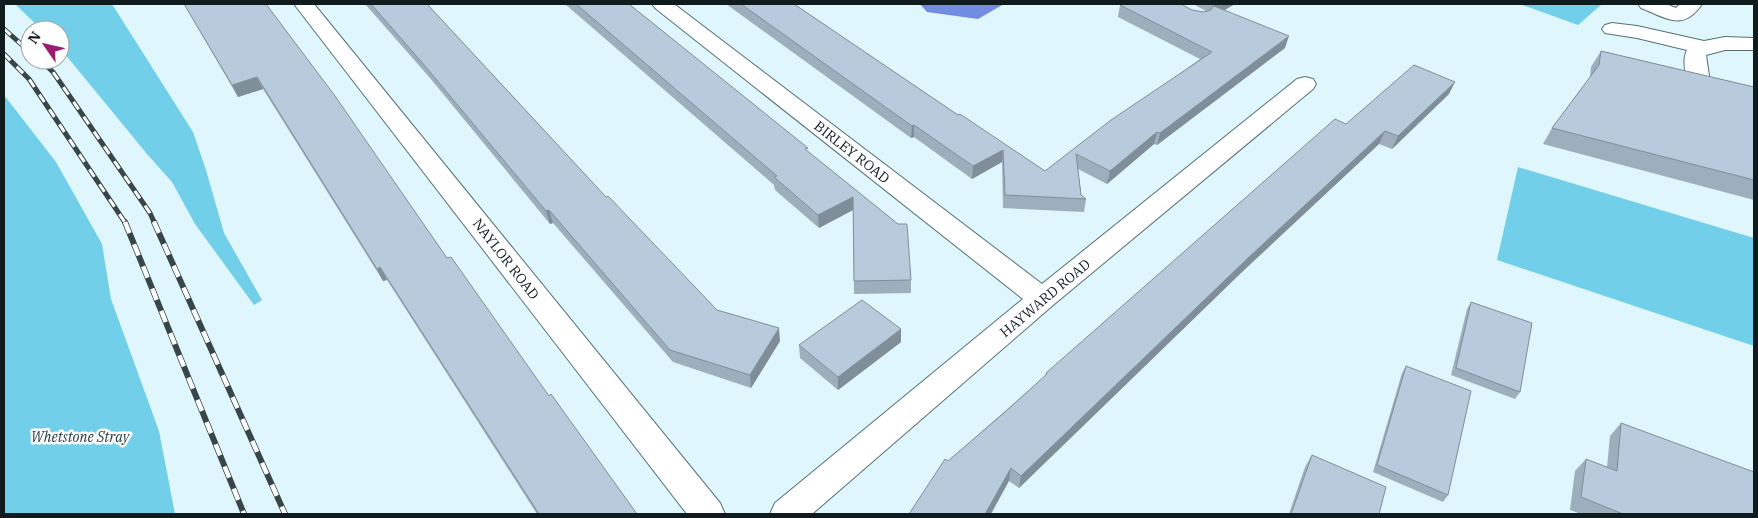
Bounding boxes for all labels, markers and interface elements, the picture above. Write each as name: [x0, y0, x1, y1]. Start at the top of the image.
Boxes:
north arrow: [20, 20, 70, 70]
text: N: [24, 28, 45, 47]
street label: BIRLEY ROAD: [811, 117, 894, 187]
street label: NAYLOR ROAD: [469, 215, 543, 303]
street label: HAYWARD ROAD: [996, 255, 1094, 341]
park label: Whetstone Stray: [31, 428, 131, 446]

